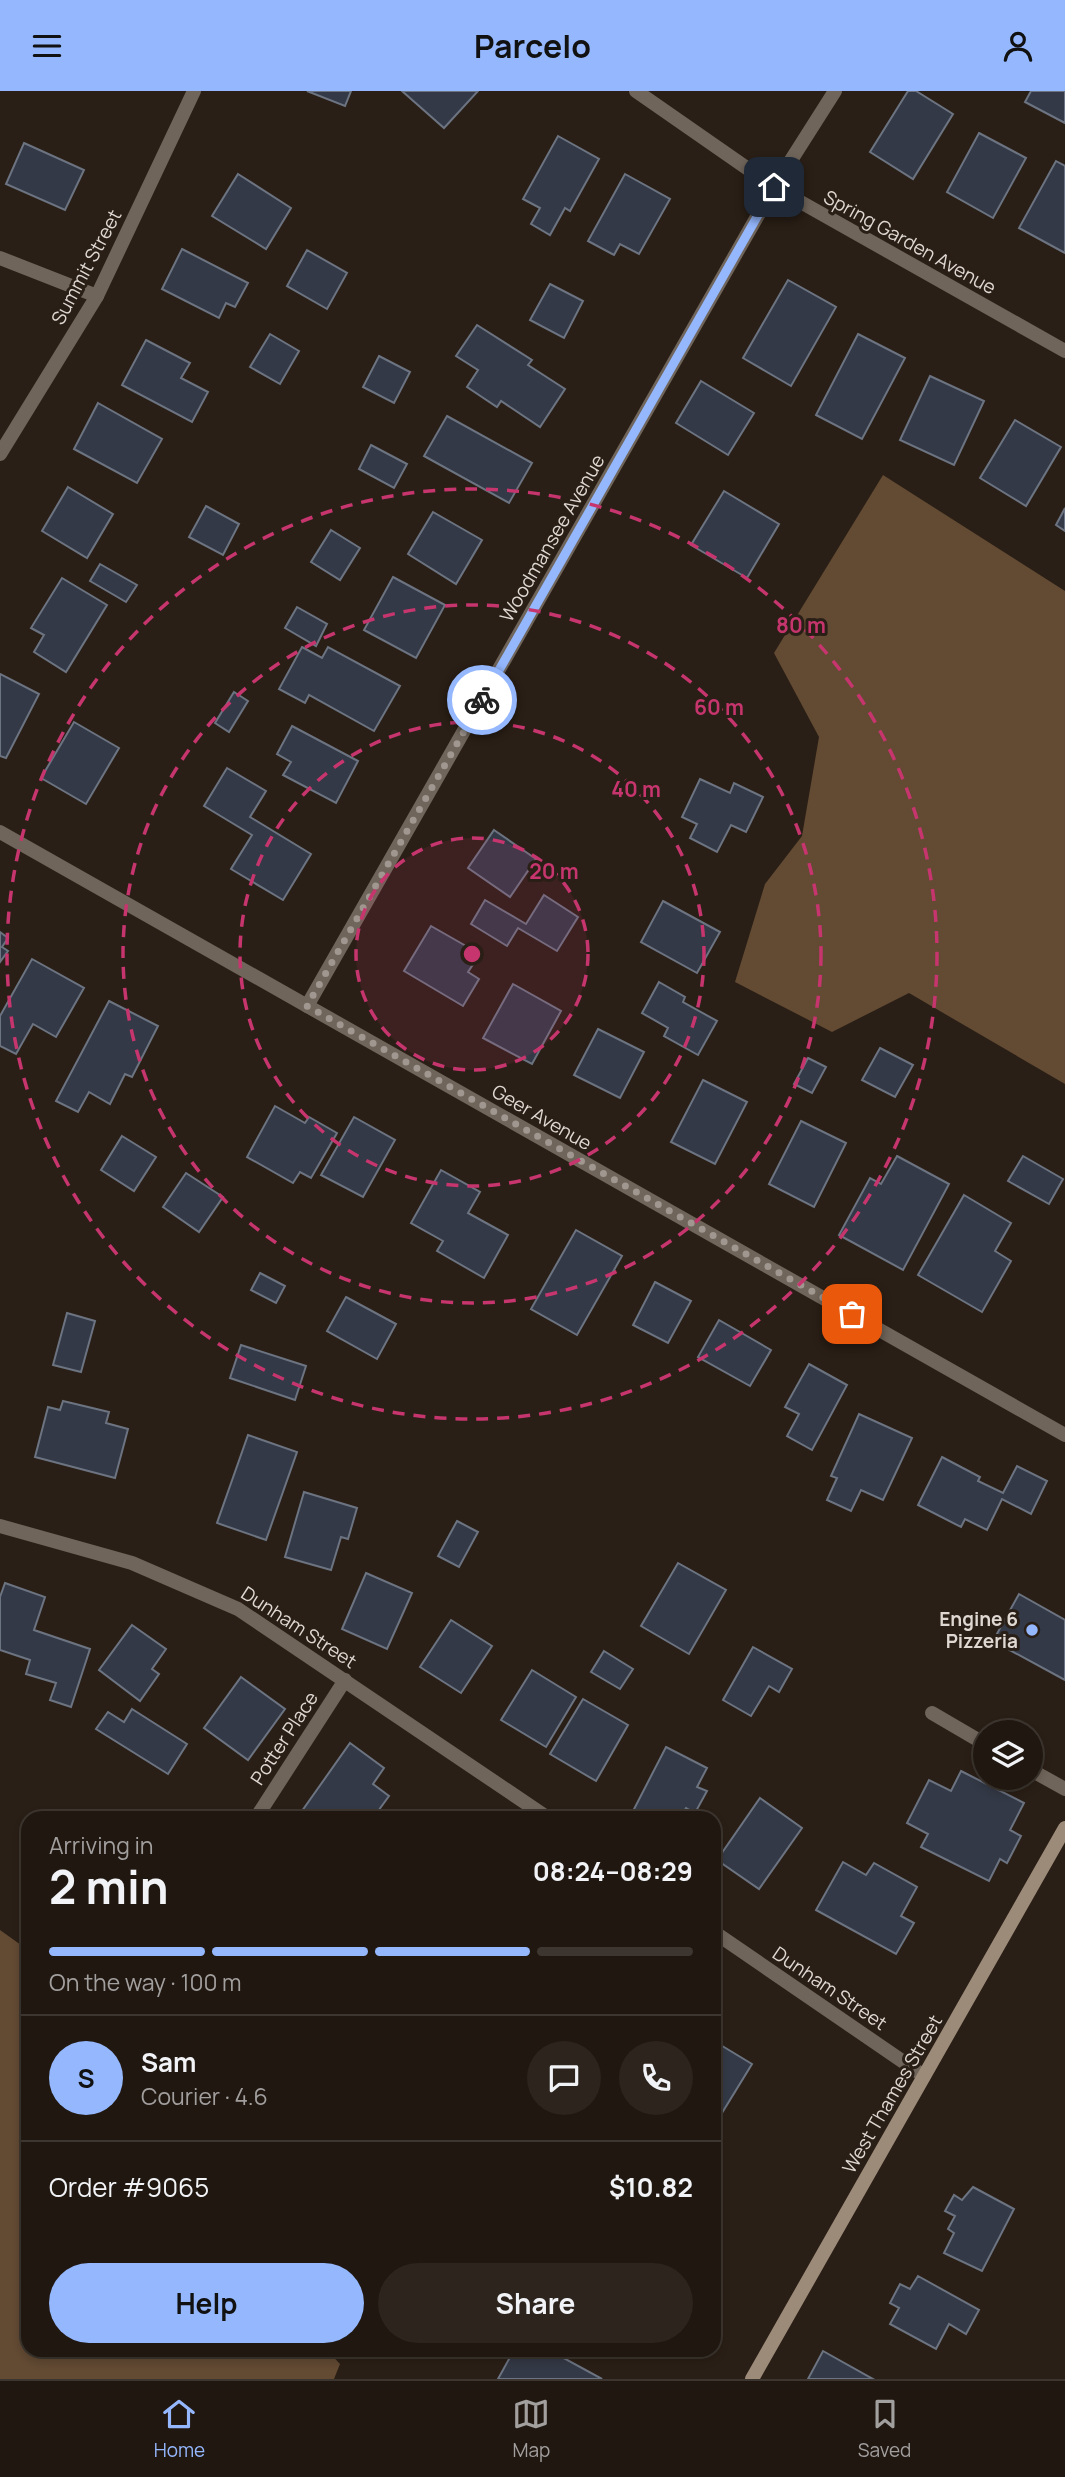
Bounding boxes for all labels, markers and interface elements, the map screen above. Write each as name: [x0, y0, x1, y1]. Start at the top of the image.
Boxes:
text: Parcelo: [474, 24, 591, 68]
icon: menu: [28, 27, 66, 65]
icon: person: [999, 27, 1037, 65]
pin: [744, 157, 804, 217]
icon: home: [755, 168, 793, 206]
street label: Spring Garden Avenue: [819, 184, 1001, 300]
street label: Summit Street: [45, 205, 127, 329]
street label: Woodmansee Avenue: [493, 450, 611, 626]
text: 80 m: [776, 611, 826, 639]
courier: [447, 665, 517, 735]
icon: bike: [463, 681, 501, 719]
text: 60 m: [694, 693, 744, 721]
text: 40 m: [611, 775, 661, 803]
text: 20 m: [529, 857, 579, 885]
centre of rings: [460, 942, 484, 966]
street label: Geer Avenue: [487, 1078, 597, 1156]
pin: [822, 1284, 882, 1344]
icon: bag: [833, 1295, 871, 1333]
street label: Dunham Street: [236, 1580, 362, 1674]
place label: Engine 6 Pizzeria: [939, 1606, 1018, 1654]
marker: Engine 6 Pizzeria: [1024, 1622, 1040, 1638]
street label: Potter Place: [244, 1686, 324, 1790]
map controls: [973, 1720, 1043, 1790]
button: layers: [973, 1720, 1043, 1790]
text: Arriving in: [49, 1829, 154, 1861]
text: 08:24–08:29: [533, 1853, 693, 1889]
text: 2 min: [49, 1855, 169, 1918]
street label: Dunham Street: [768, 1940, 892, 2036]
text: On the way · 100 m: [49, 1966, 242, 1998]
street label: West Thames Street: [836, 2010, 948, 2178]
button: chat: [527, 2041, 601, 2115]
button: phone: [619, 2041, 693, 2115]
text: Sam: [141, 2044, 196, 2080]
text: S: [77, 2060, 95, 2096]
text: Courier · 4.6: [141, 2080, 268, 2112]
text: Order #9065: [49, 2169, 209, 2205]
text: $10.82: [609, 2169, 693, 2205]
button: Help: [49, 2263, 364, 2343]
button: Share: [378, 2263, 693, 2343]
tab: Home: [154, 2395, 205, 2463]
tab: Map: [512, 2395, 550, 2463]
tab: Saved: [858, 2395, 911, 2463]

